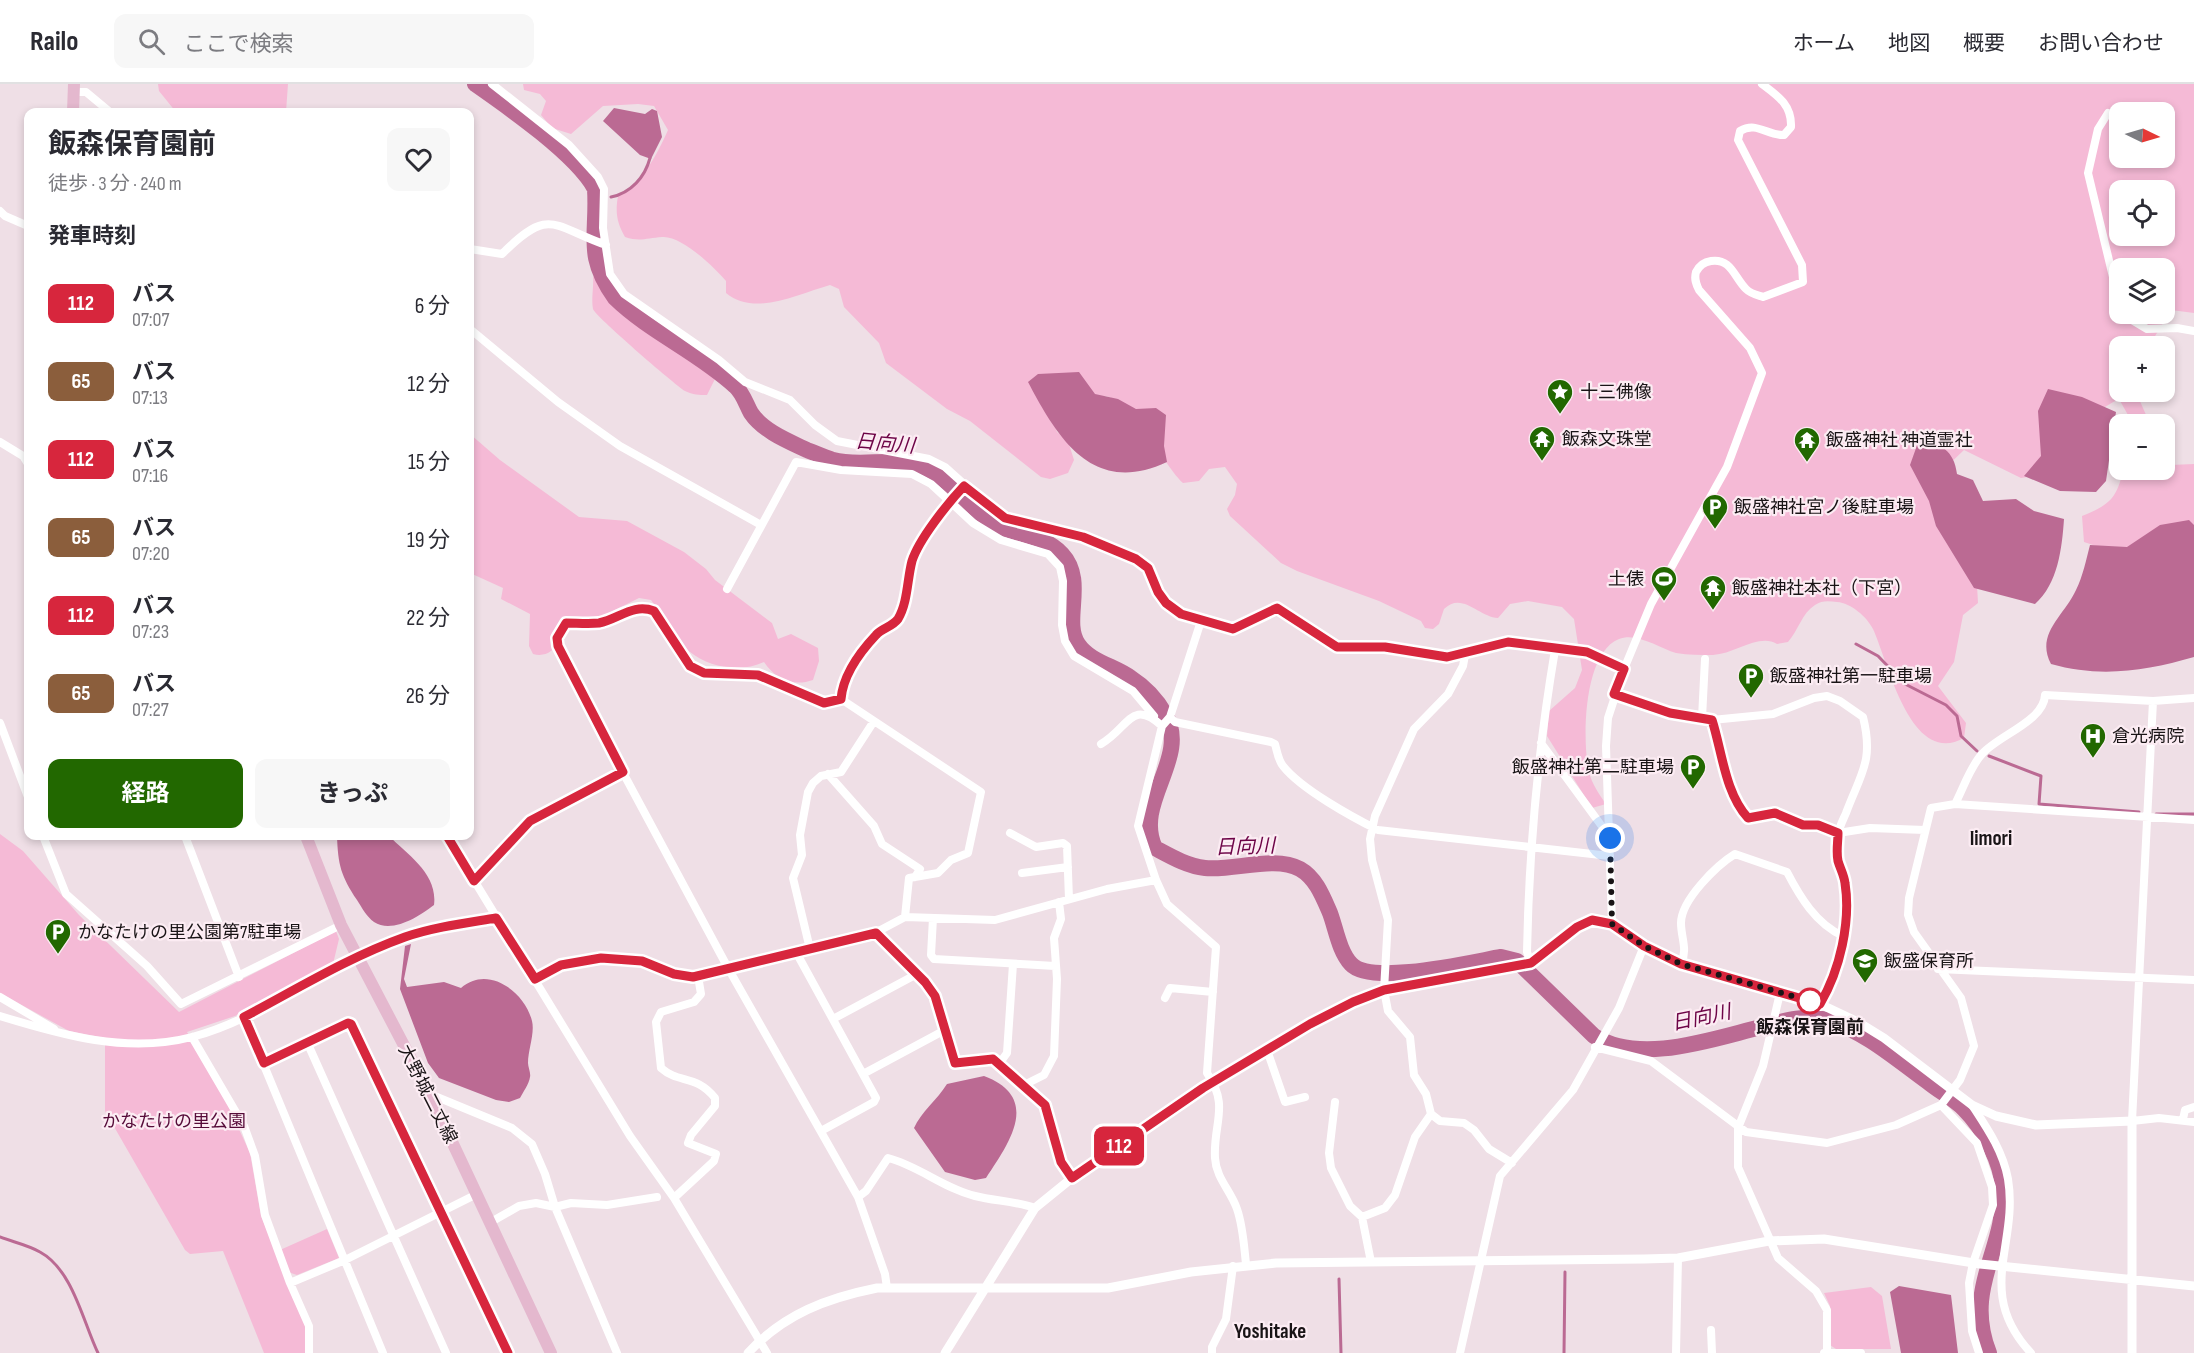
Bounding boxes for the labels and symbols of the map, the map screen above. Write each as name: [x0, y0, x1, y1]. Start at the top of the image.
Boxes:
north arrow: [2109, 102, 2175, 168]
place icon: 十三佛像: [1545, 377, 1575, 415]
place label: 十三佛像: [1580, 382, 1652, 403]
temple icon: 飯森文珠堂: [1527, 424, 1557, 462]
temple icon: 飯盛神社 神道霊社: [1792, 425, 1822, 463]
water label: 日向川: [854, 429, 918, 459]
place label: 飯森文珠堂: [1562, 429, 1652, 450]
place label: 飯盛神社 神道霊社: [1826, 430, 1973, 451]
parking icon: 飯盛神社宮ノ後駐車場: [1700, 492, 1730, 530]
place label: 飯盛神社宮ノ後駐車場: [1734, 497, 1914, 518]
sports icon: 土俵: [1649, 564, 1679, 602]
place label: 土俵: [1608, 569, 1644, 590]
temple icon: 飯盛神社本社（下宮）: [1698, 573, 1728, 611]
place label: 飯盛神社本社（下宮）: [1732, 578, 1912, 599]
parking icon: 飯盛神社第一駐車場: [1736, 661, 1766, 699]
place label: 飯盛神社第一駐車場: [1770, 666, 1932, 687]
hospital icon: 倉光病院: [2078, 721, 2108, 759]
place label: 倉光病院: [2112, 726, 2184, 747]
parking icon: 飯盛神社第二駐車場: [1678, 752, 1708, 790]
place label: 飯盛神社第二駐車場: [1512, 757, 1674, 778]
your location: [1595, 823, 1625, 853]
district label: Iimori: [1970, 826, 2012, 851]
water label: 日向川: [1215, 834, 1277, 860]
parking icon: かなたけの里公園第7駐車場: [43, 917, 73, 955]
place label: かなたけの里公園第7駐車場: [78, 922, 301, 943]
school or university icon: 飯盛保育所: [1850, 946, 1880, 984]
place label: 飯盛保育所: [1884, 951, 1974, 972]
marker: 飯森保育園前: [1797, 988, 1823, 1014]
water label: 日向川: [1669, 1000, 1735, 1036]
place label: 飯森保育園前: [1756, 1017, 1864, 1038]
street label: 大野城二丈線: [394, 1041, 461, 1147]
park label: かなたけの里公園: [102, 1111, 246, 1132]
line badge: 112: [1084, 1126, 1154, 1166]
district label: Yoshitake: [1234, 1319, 1306, 1344]

